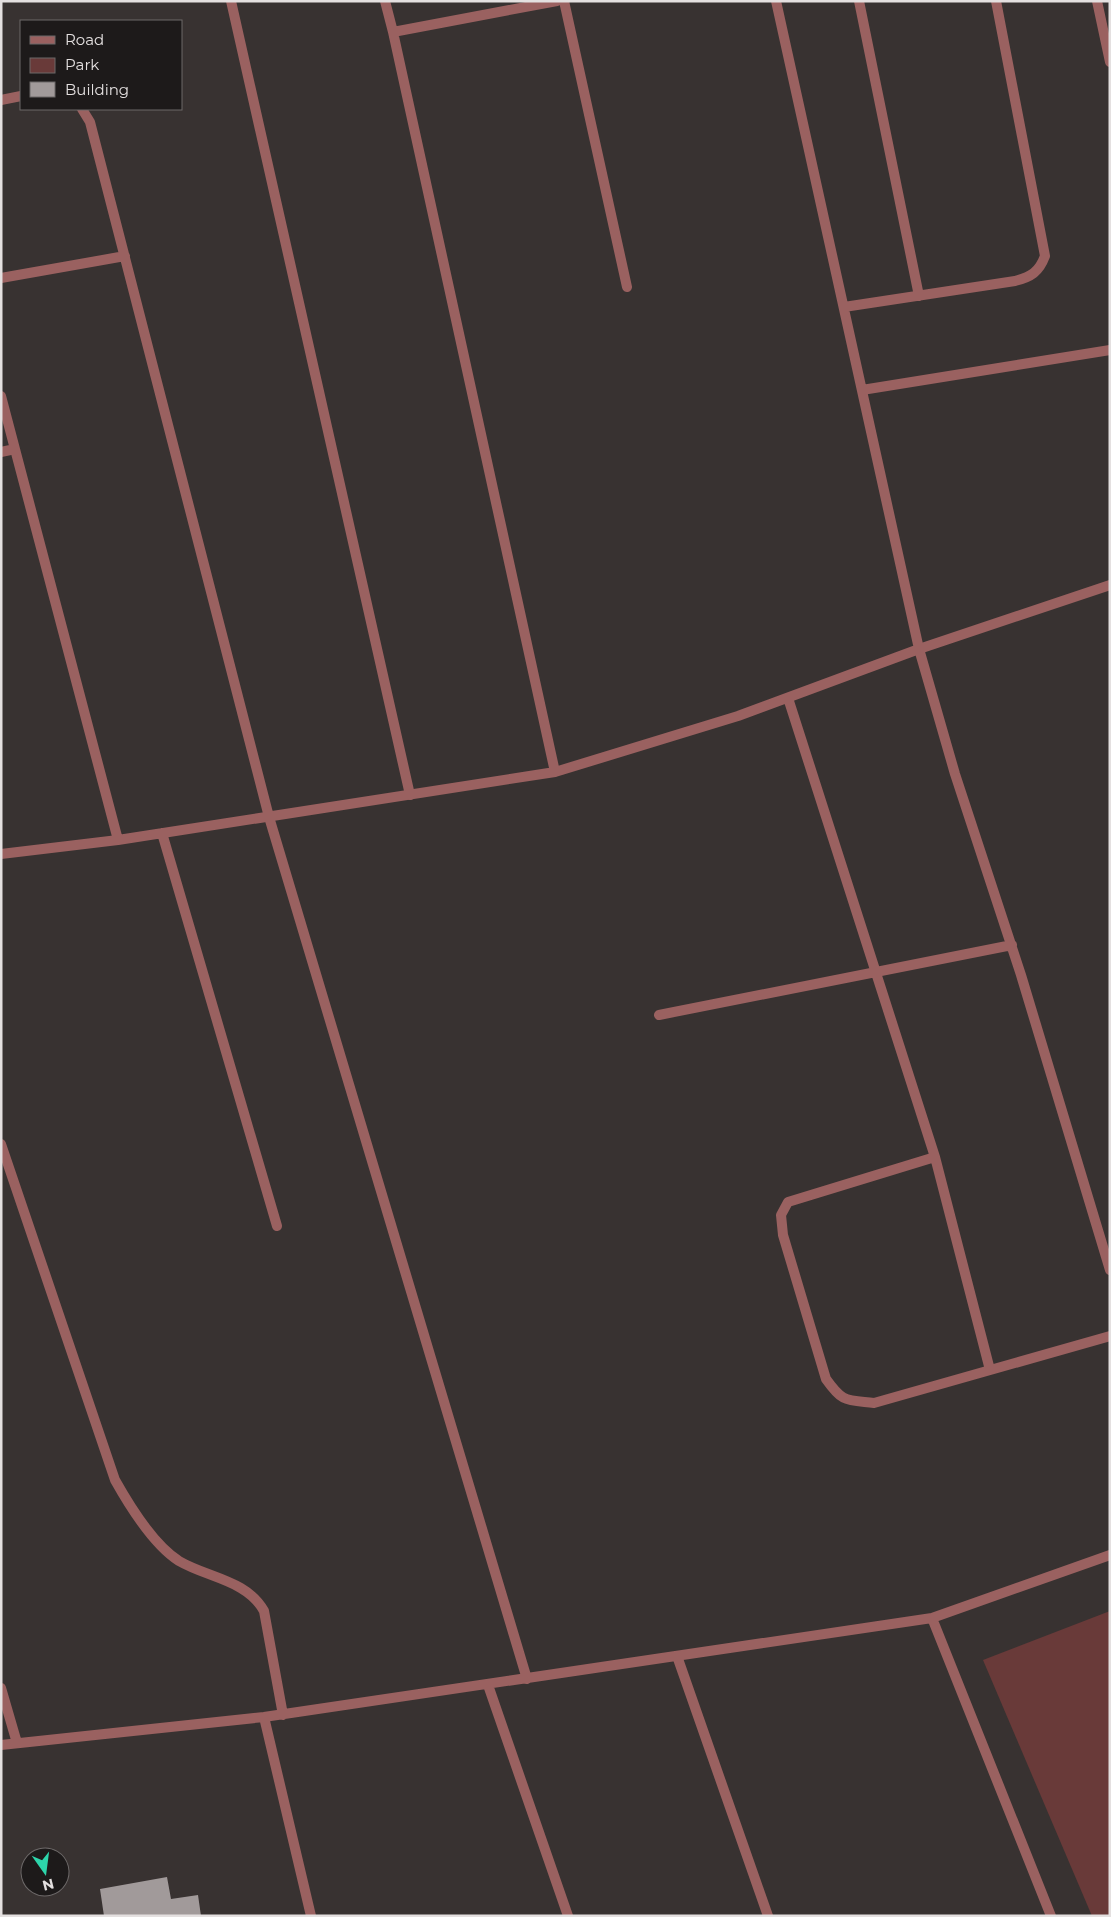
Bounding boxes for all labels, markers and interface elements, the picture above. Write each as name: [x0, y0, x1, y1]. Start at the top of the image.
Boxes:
legend: [20, 20, 182, 110]
text: Road: [65, 30, 104, 49]
text: Park: [65, 55, 99, 74]
text: Building: [65, 80, 129, 99]
north arrow: [20, 1847, 70, 1897]
text: N: [40, 1875, 56, 1895]

